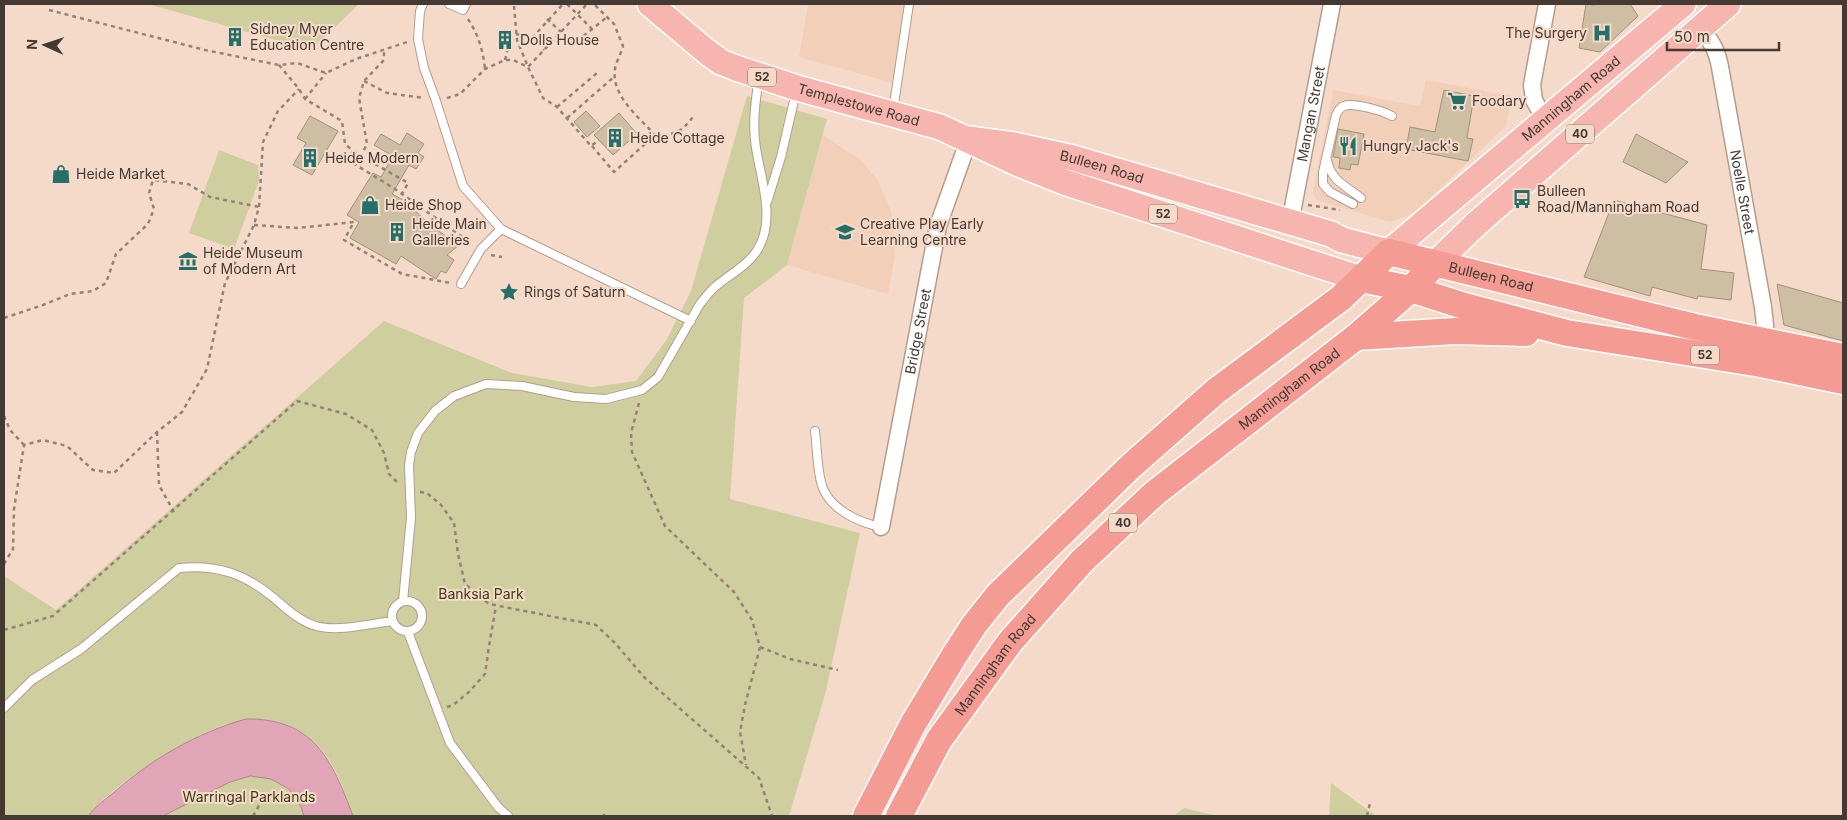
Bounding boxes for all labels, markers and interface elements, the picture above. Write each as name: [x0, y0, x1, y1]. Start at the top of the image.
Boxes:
north arrow: [20, 20, 70, 70]
place label: Sidney Myer Education Centre: [250, 20, 364, 53]
scale bar: [1667, 20, 1780, 52]
hospital icon: The Surgery: [1591, 22, 1613, 44]
place label: The Surgery: [1505, 24, 1587, 41]
building icon: Sidney Myer Education Centre: [224, 26, 246, 48]
text: 50 m: [1674, 27, 1710, 46]
building icon: Dolls House: [494, 29, 516, 51]
place label: Dolls House: [520, 31, 599, 48]
text: N: [23, 39, 40, 50]
street label: Manningham Road: [1518, 52, 1623, 144]
street label: Mangan Street: [1293, 64, 1328, 163]
road number: 52: [748, 68, 776, 86]
street label: Templestowe Road: [796, 80, 922, 129]
supermarket icon: Foodary: [1446, 90, 1468, 112]
place label: Foodary: [1472, 92, 1526, 109]
road number: 40: [1566, 125, 1594, 144]
building icon: Heide Cottage: [604, 127, 626, 149]
place label: Heide Cottage: [630, 129, 725, 146]
restaurant icon: Hungry Jack's: [1337, 135, 1359, 157]
place label: Hungry Jack's: [1363, 137, 1459, 154]
street label: Bulleen Road: [1058, 146, 1146, 186]
building icon: Heide Modern: [299, 147, 321, 169]
street label: Noelle Street: [1727, 148, 1759, 236]
place label: Heide Modern: [325, 149, 419, 166]
shop icon: Heide Market: [50, 163, 72, 185]
place label: Heide Market: [76, 165, 165, 182]
place label: Bulleen Road/Manningham Road: [1537, 182, 1699, 215]
bus stop icon: Bulleen Road/Manningham Road: [1511, 188, 1533, 210]
shop icon: Heide Shop: [359, 194, 381, 216]
place label: Heide Shop: [385, 196, 462, 213]
road number: 52: [1149, 204, 1177, 223]
place label: Heide Main Galleries: [412, 215, 487, 248]
place label: Creative Play Early Learning Centre: [860, 215, 984, 248]
building icon: Heide Main Galleries: [386, 221, 408, 243]
school or university icon: Creative Play Early Learning Centre: [834, 221, 856, 243]
place label: Heide Museum of Modern Art: [203, 244, 303, 277]
museum icon: Heide Museum of Modern Art: [177, 250, 199, 272]
street label: Bulleen Road: [1447, 258, 1535, 295]
place icon: Rings of Saturn: [498, 281, 520, 303]
place label: Rings of Saturn: [524, 283, 626, 300]
street label: Bridge Street: [901, 287, 934, 376]
street label: Manningham Road: [1235, 344, 1343, 433]
road number: 52: [1691, 346, 1719, 364]
road number: 40: [1109, 514, 1137, 532]
park label: Banksia Park: [438, 585, 524, 602]
street label: Manningham Road: [951, 610, 1039, 718]
park label: Warringal Parklands: [183, 788, 315, 805]

